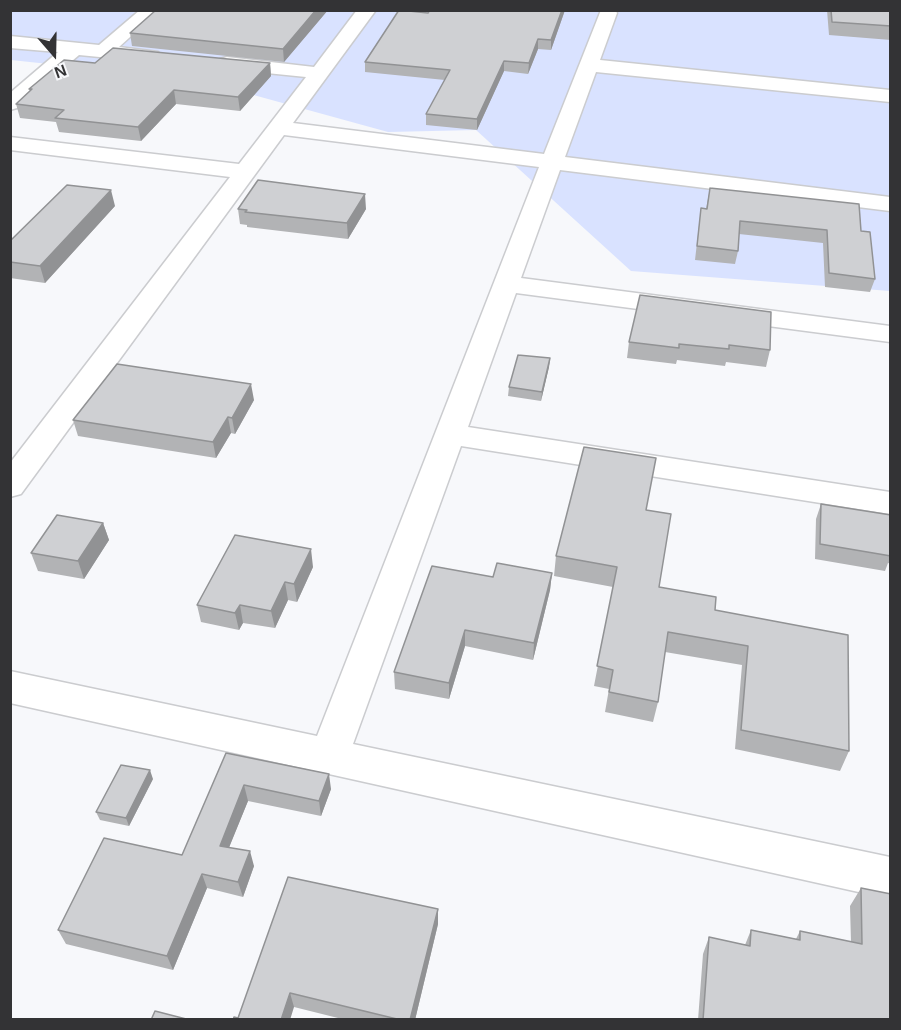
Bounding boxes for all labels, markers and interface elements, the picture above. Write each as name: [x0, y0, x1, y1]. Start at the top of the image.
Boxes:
north arrow: [24, 24, 84, 84]
text: N: [52, 61, 69, 81]

